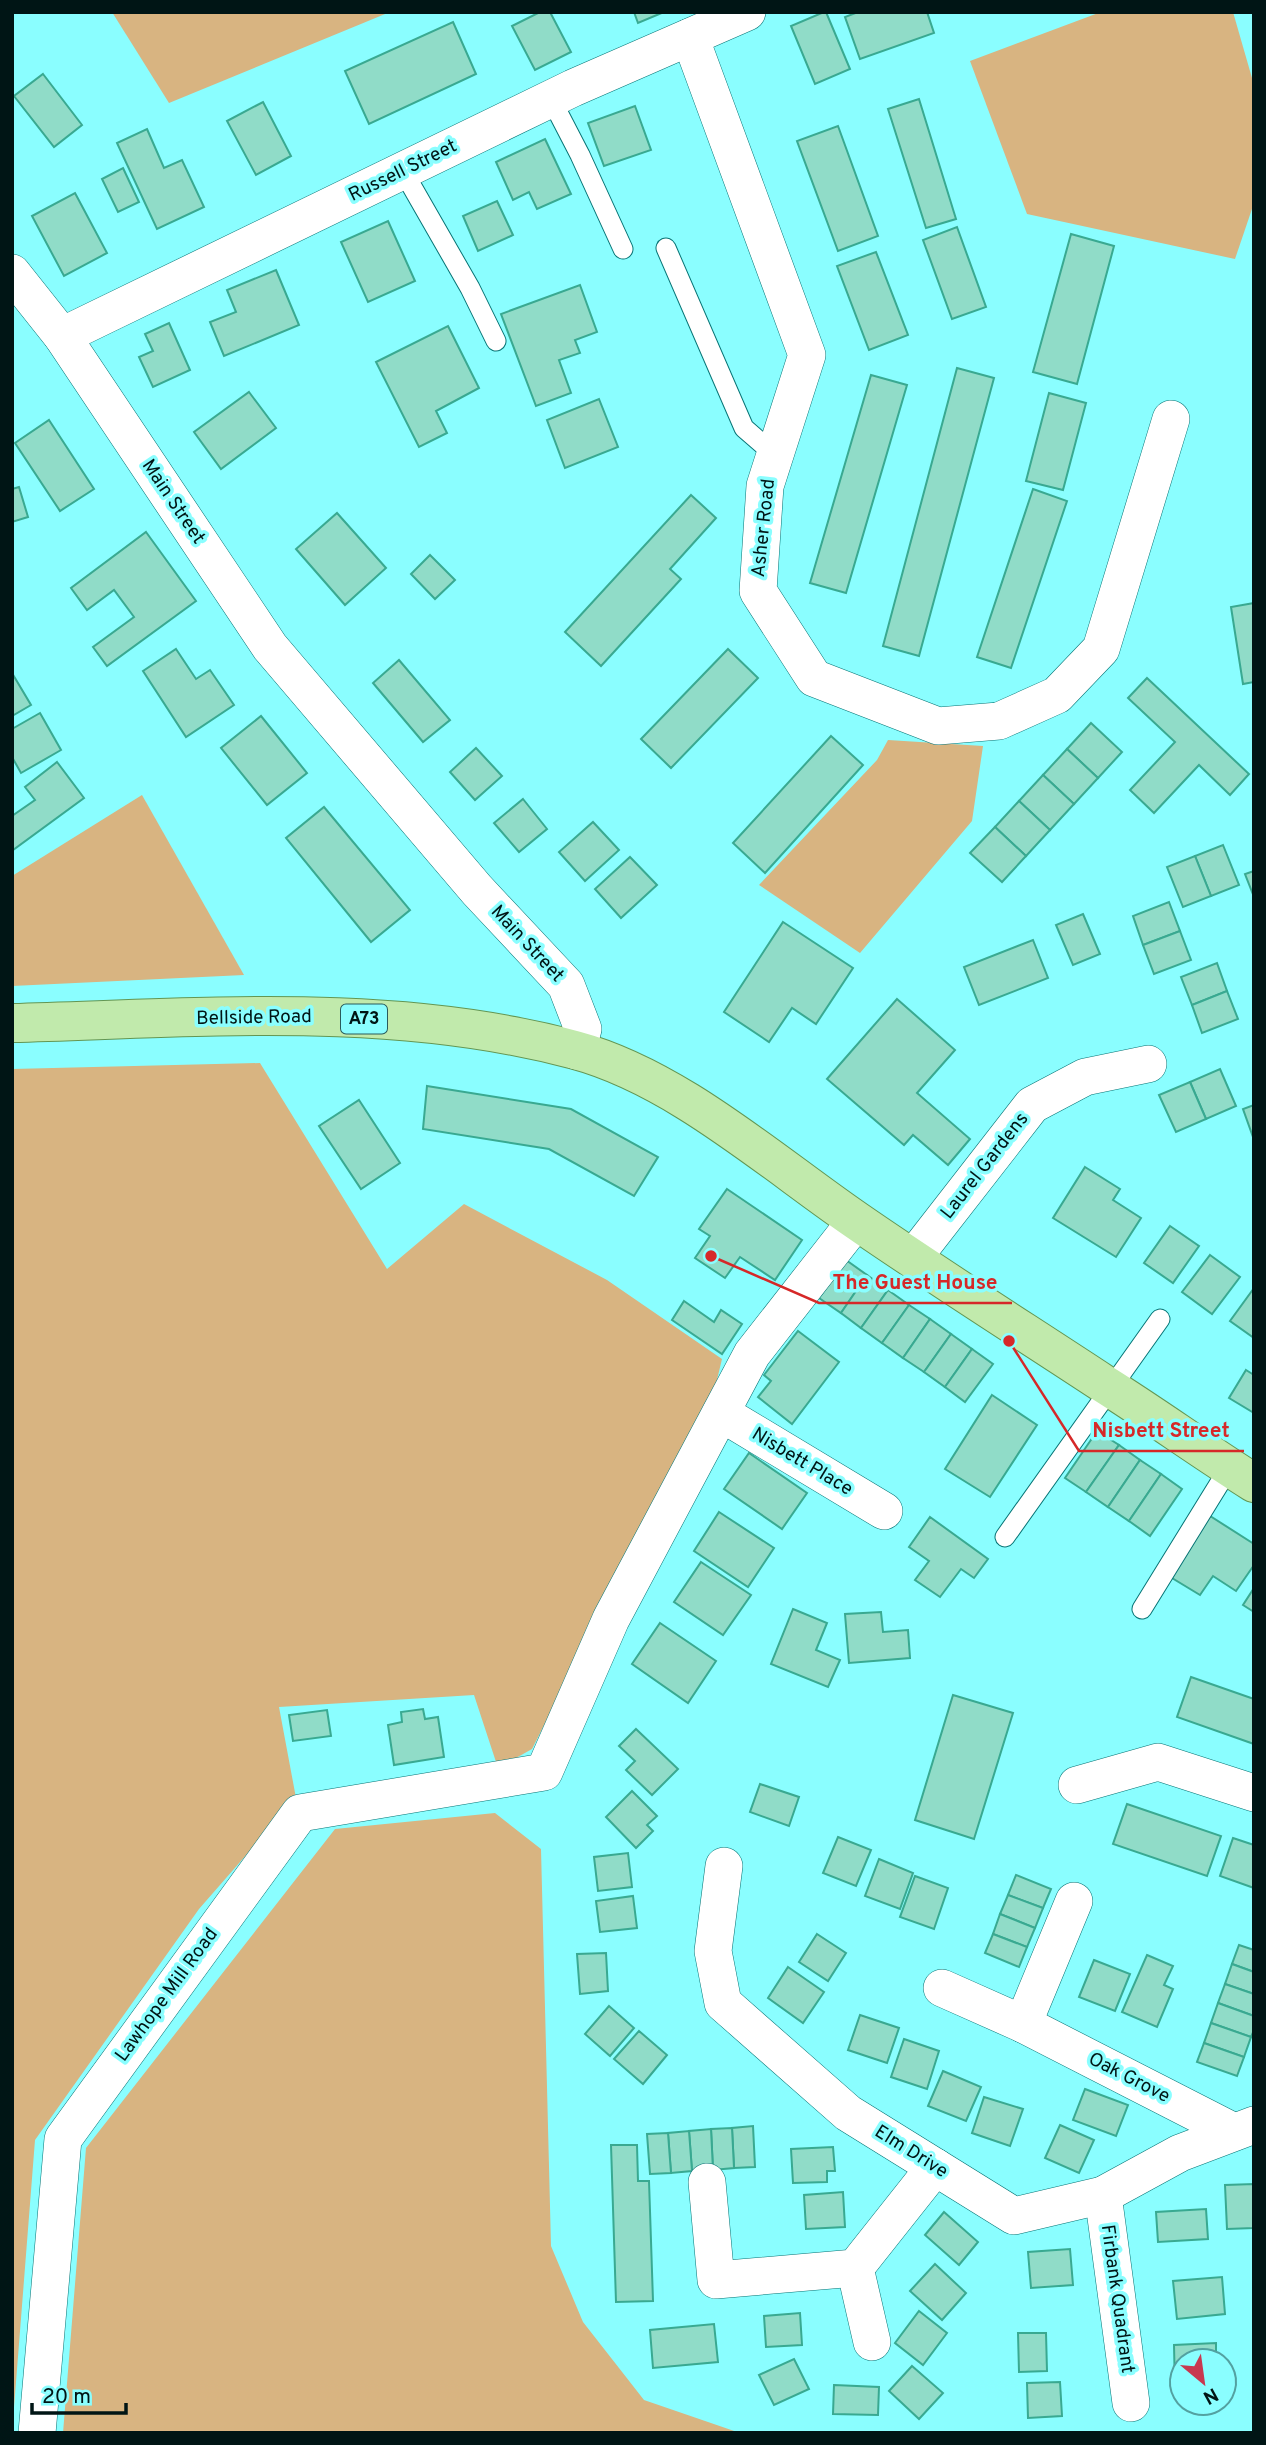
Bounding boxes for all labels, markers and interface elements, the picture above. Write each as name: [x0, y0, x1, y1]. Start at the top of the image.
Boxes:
street label: Russell Street: [345, 134, 461, 208]
street label: Main Street: [136, 455, 210, 549]
street label: Asher Road: [747, 478, 781, 578]
street label: Main Street: [485, 900, 569, 988]
road number: A73: [341, 1004, 387, 1034]
street label: Bellside Road: [196, 1005, 312, 1031]
street label: Laurel Gardens: [936, 1108, 1034, 1224]
callout: The Guest House: [819, 1261, 1012, 1303]
text: The Guest House: [832, 1270, 998, 1297]
callout: Nisbett Street: [1079, 1409, 1244, 1451]
text: Nisbett Street: [1092, 1418, 1230, 1445]
street label: Nisbett Place: [747, 1422, 857, 1502]
street label: Lawhope Mill Road: [110, 1923, 224, 2067]
street label: Oak Grove: [1084, 2047, 1174, 2109]
street label: Elm Drive: [870, 2120, 952, 2184]
street label: Firbank Quadrant: [1095, 2223, 1139, 2375]
north arrow: [1168, 2347, 1238, 2417]
scale bar: [32, 2372, 126, 2416]
text: N: [1198, 2381, 1222, 2409]
text: 20 m: [42, 2384, 91, 2411]

